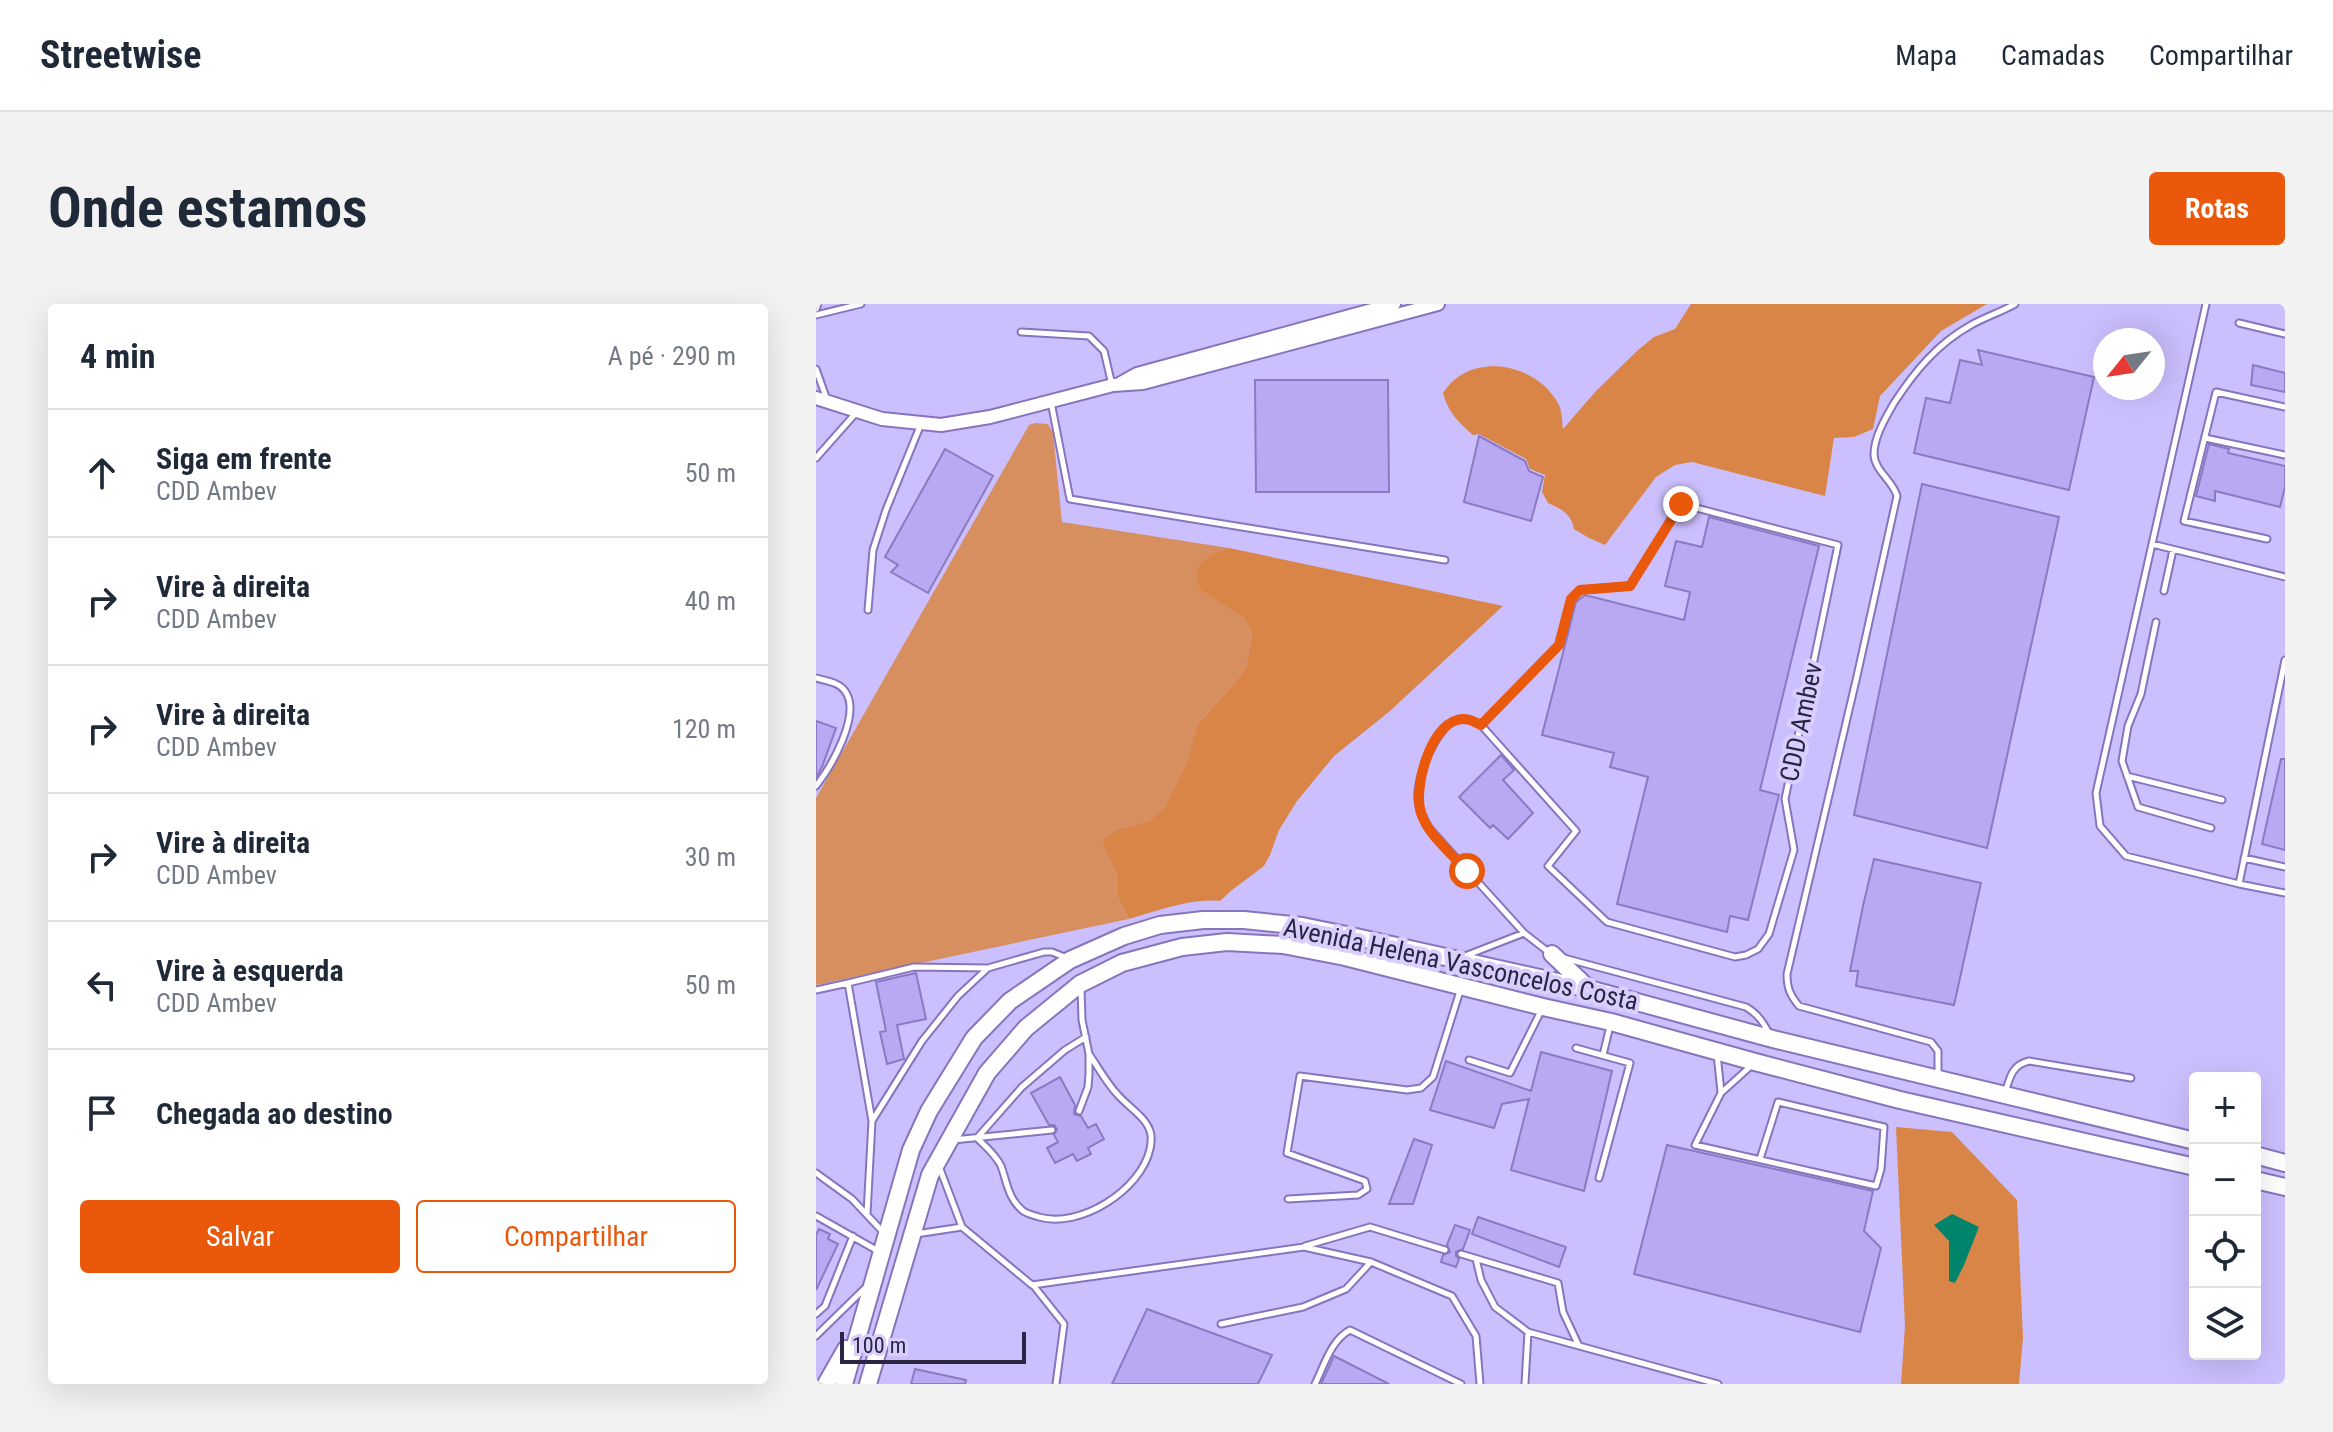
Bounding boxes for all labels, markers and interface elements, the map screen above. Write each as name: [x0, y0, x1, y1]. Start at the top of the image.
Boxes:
text: Streetwise: [40, 33, 201, 77]
text: Mapa: [1895, 39, 1957, 72]
text: Camadas: [2001, 39, 2105, 72]
text: Compartilhar: [2149, 39, 2293, 72]
button: Rotas: [2149, 172, 2285, 245]
text: Onde estamos: [48, 175, 367, 241]
north arrow: [2093, 328, 2165, 400]
text: 4 min: [80, 336, 156, 376]
text: A pé · 290 m: [608, 341, 736, 371]
text: Siga em frente: [156, 441, 332, 476]
icon: ahead: [80, 451, 124, 495]
text: 50 m: [685, 458, 736, 488]
text: CDD Ambev: [156, 476, 277, 506]
route end: [1663, 486, 1699, 522]
text: Vire à direita: [156, 569, 310, 604]
icon: right: [80, 579, 124, 623]
text: 40 m: [685, 586, 736, 616]
text: CDD Ambev: [156, 604, 277, 634]
street label: CDD Ambev: [1774, 660, 1828, 784]
text: Vire à direita: [156, 697, 310, 732]
icon: right: [80, 707, 124, 751]
text: 120 m: [672, 714, 736, 744]
text: CDD Ambev: [156, 732, 277, 762]
text: Vire à direita: [156, 825, 310, 860]
icon: right: [80, 835, 124, 879]
text: 30 m: [685, 842, 736, 872]
route start: [1449, 853, 1485, 889]
text: CDD Ambev: [156, 860, 277, 890]
street label: Avenida Helena Vasconcelos Costa: [1281, 912, 1641, 1016]
text: Vire à esquerda: [156, 953, 344, 988]
icon: left: [80, 963, 124, 1007]
text: 50 m: [685, 970, 736, 1000]
text: CDD Ambev: [156, 988, 277, 1018]
map controls: [2189, 1072, 2261, 1360]
button: +: [2189, 1072, 2261, 1144]
icon: arrive: [80, 1091, 124, 1135]
text: Chegada ao destino: [156, 1096, 393, 1131]
button: −: [2189, 1144, 2261, 1216]
button: Salvar: [80, 1200, 400, 1273]
button: Compartilhar: [416, 1200, 736, 1273]
button: locate: [2189, 1216, 2261, 1288]
button: layers: [2189, 1288, 2261, 1360]
scale bar: [840, 1328, 1026, 1364]
text: 100 m: [852, 1333, 906, 1358]

